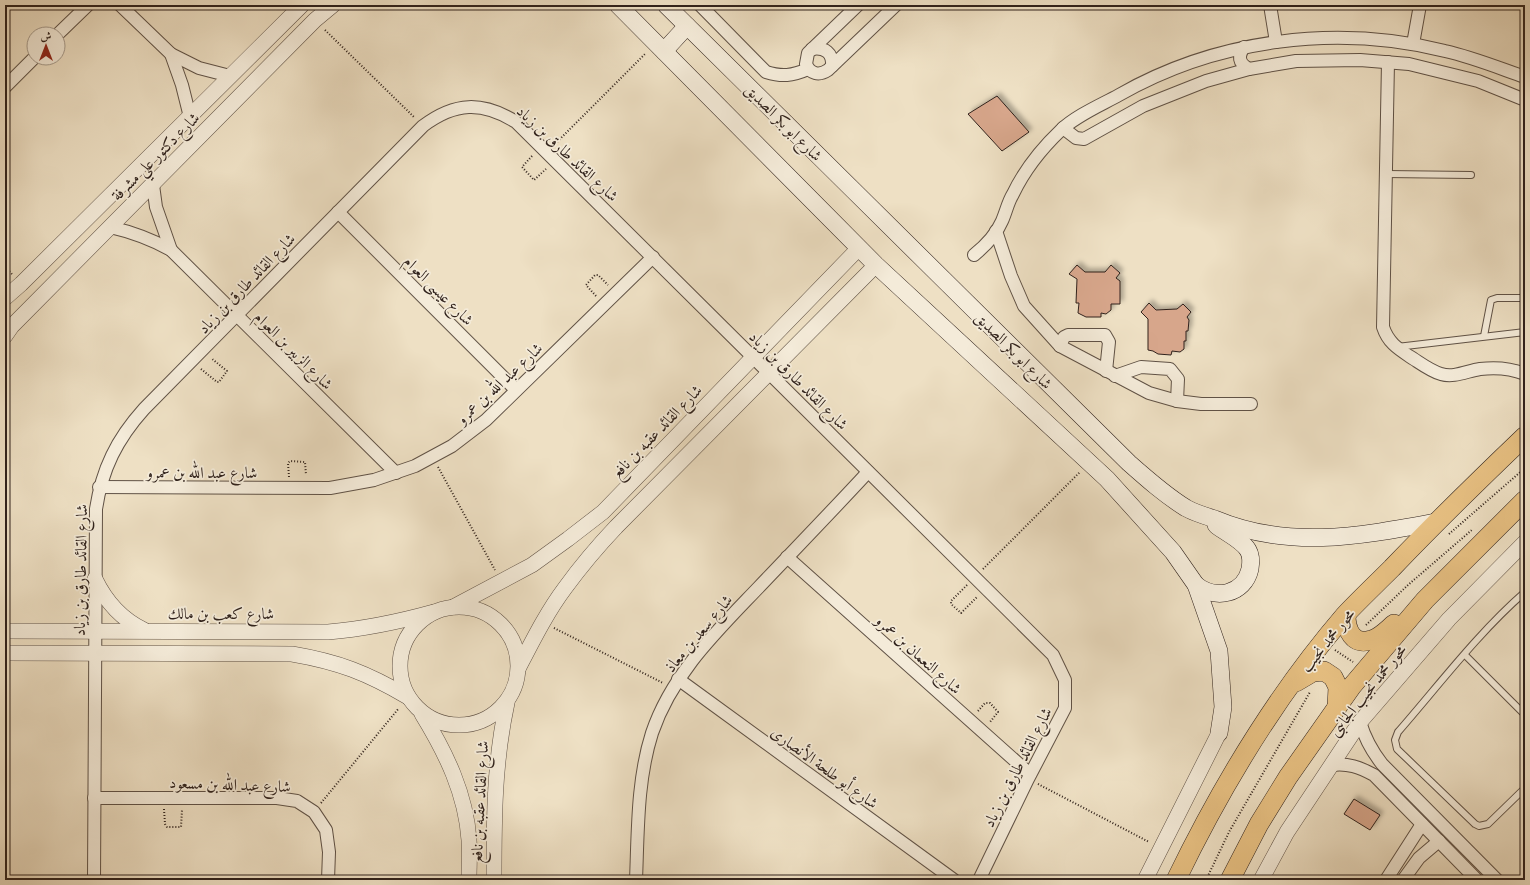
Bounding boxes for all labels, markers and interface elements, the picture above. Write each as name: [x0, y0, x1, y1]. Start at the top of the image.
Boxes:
north arrow: [26, 26, 66, 66]
text: ش: [41, 29, 52, 45]
street label: شارع ابو بكر الصديق: [738, 80, 826, 168]
street label: شارع القائد طارق بن زياد: [510, 101, 622, 208]
street label: شارع دكتور علي مشرفة: [107, 108, 208, 209]
street label: شارع القائد طارق بن زياد: [194, 229, 302, 340]
street label: شارع عيسى العوام: [396, 252, 477, 333]
street label: شارع الزبير بن العوام: [247, 307, 337, 397]
street label: شارع ابو بكر الصديق: [968, 308, 1056, 396]
street label: شارع القائد طارق بن زياد: [742, 327, 852, 437]
street label: شارع عبد الله بن عمرو: [449, 336, 549, 432]
street label: شارع القائد عقبه بن نافع: [607, 381, 710, 486]
street label: شارع عبد الله بن عمرو: [145, 460, 257, 486]
street label: شارع القائد طارق بن زياد: [70, 504, 95, 636]
street label: شارع سعد بن معاذ: [660, 591, 739, 679]
street label: شارع كعب بن مالك: [168, 604, 274, 627]
street label: محور محمد نجيب: [1296, 605, 1362, 678]
street label: شارع النعمان بن عمرو: [867, 609, 966, 701]
street label: محور محمد نجيب الجانبى: [1324, 640, 1414, 743]
street label: شارع القائد طارق بن زياد: [979, 704, 1059, 832]
street label: شارع أبو طلحة الأنصارى: [765, 721, 883, 816]
street label: شارع القائد عقبه بن نافع: [467, 740, 498, 864]
street label: شارع عبد الله بن مسعود: [169, 770, 291, 800]

